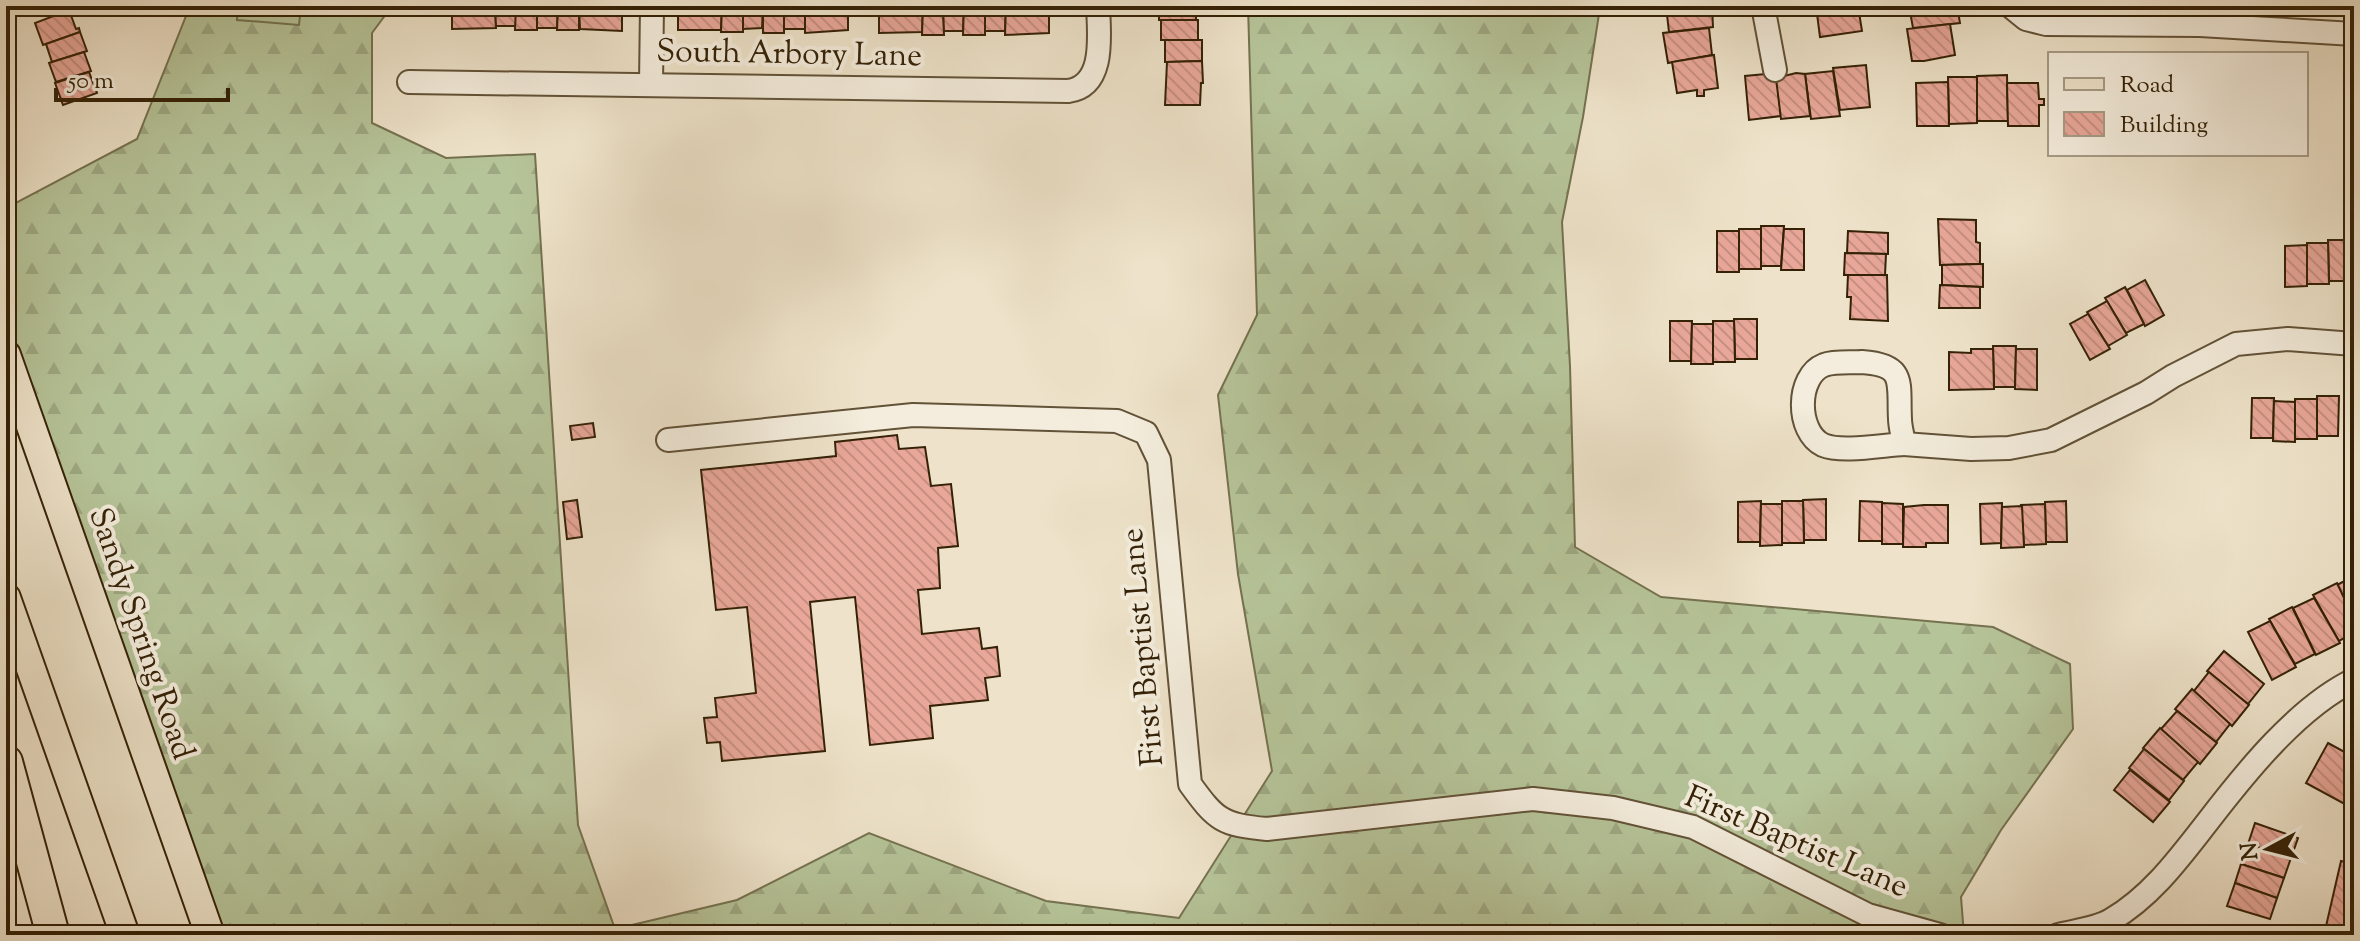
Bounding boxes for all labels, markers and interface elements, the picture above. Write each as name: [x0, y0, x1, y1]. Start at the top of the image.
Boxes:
street label: South Arbory Lane: [656, 30, 922, 80]
scale bar: [56, 52, 228, 102]
legend: [2048, 52, 2308, 156]
text: 50 m: [66, 65, 114, 99]
text: Road: [2120, 69, 2174, 103]
text: Building: [2120, 109, 2209, 143]
street label: Sandy Spring Road: [75, 502, 205, 766]
street label: First Baptist Lane: [1111, 526, 1177, 768]
street label: First Baptist Lane: [1677, 775, 1915, 911]
north arrow: [2228, 809, 2308, 889]
text: N: [2234, 840, 2268, 862]

